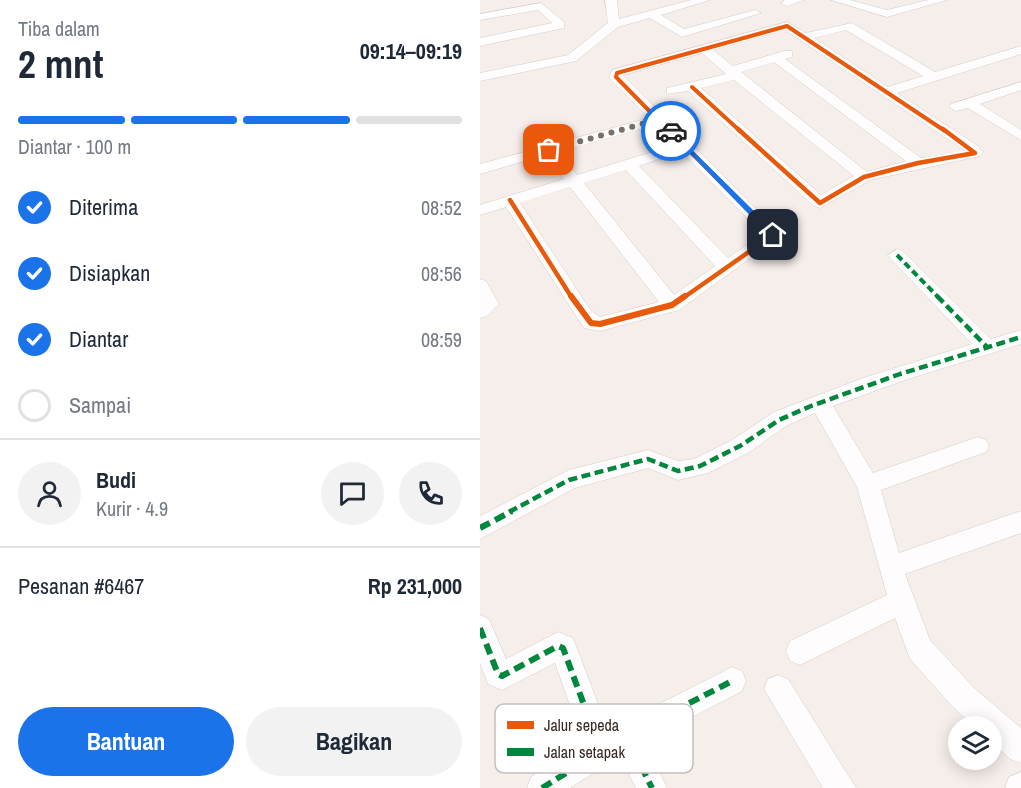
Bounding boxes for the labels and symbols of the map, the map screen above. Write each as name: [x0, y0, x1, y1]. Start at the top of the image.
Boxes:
courier: [641, 101, 701, 161]
pin: [523, 124, 574, 175]
pin: [747, 209, 798, 260]
legend: [495, 704, 693, 773]
text: Jalur sepeda: [544, 714, 620, 736]
text: Jalan setapak: [544, 741, 625, 763]

